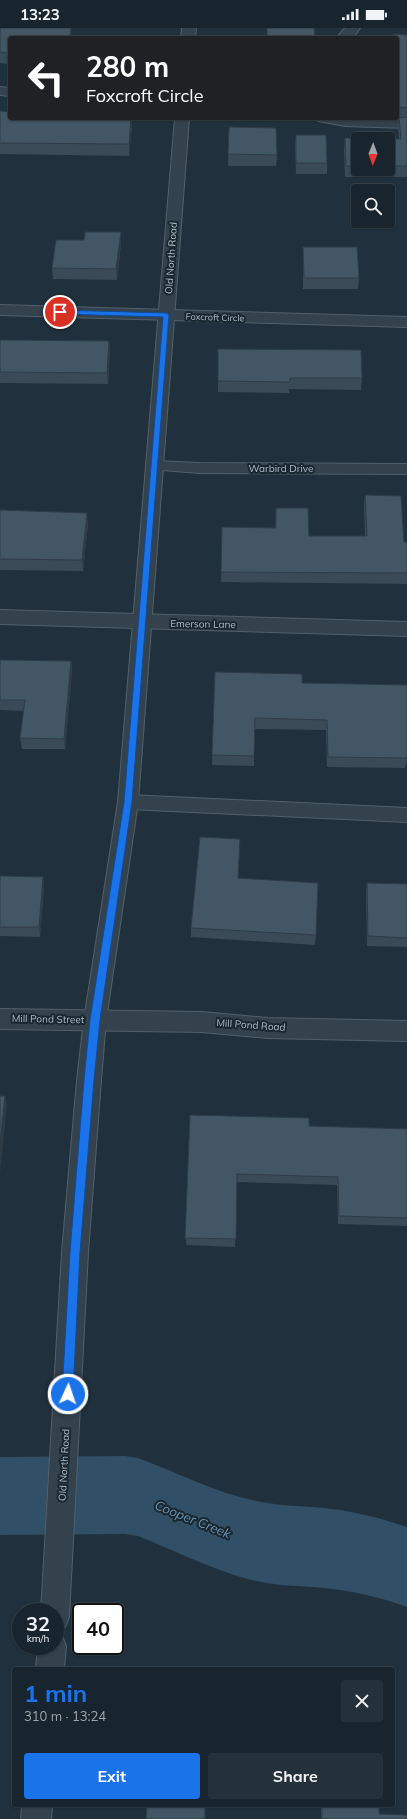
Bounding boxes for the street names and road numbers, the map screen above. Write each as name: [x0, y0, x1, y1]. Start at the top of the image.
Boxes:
street label: Old North Road: [162, 221, 180, 295]
street label: Foxcroft Circle: [185, 310, 245, 324]
street label: Warbird Drive: [249, 462, 313, 475]
street label: Emerson Lane: [170, 617, 236, 631]
street label: Mill Pond Street: [12, 1012, 85, 1026]
street label: Mill Pond Road: [216, 1016, 286, 1034]
street label: Old North Road: [56, 1429, 72, 1501]

